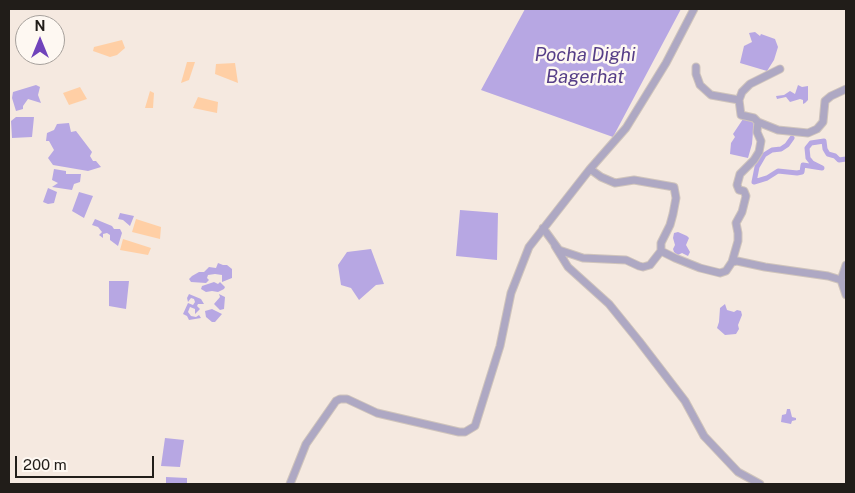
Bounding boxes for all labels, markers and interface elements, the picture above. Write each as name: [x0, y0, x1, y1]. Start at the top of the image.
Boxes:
north arrow: [15, 15, 65, 65]
text: N: [35, 18, 45, 34]
water label: Pocha Dighi Bagerhat: [534, 44, 636, 88]
scale bar: [18, 446, 156, 478]
text: 200 m: [23, 456, 67, 473]

